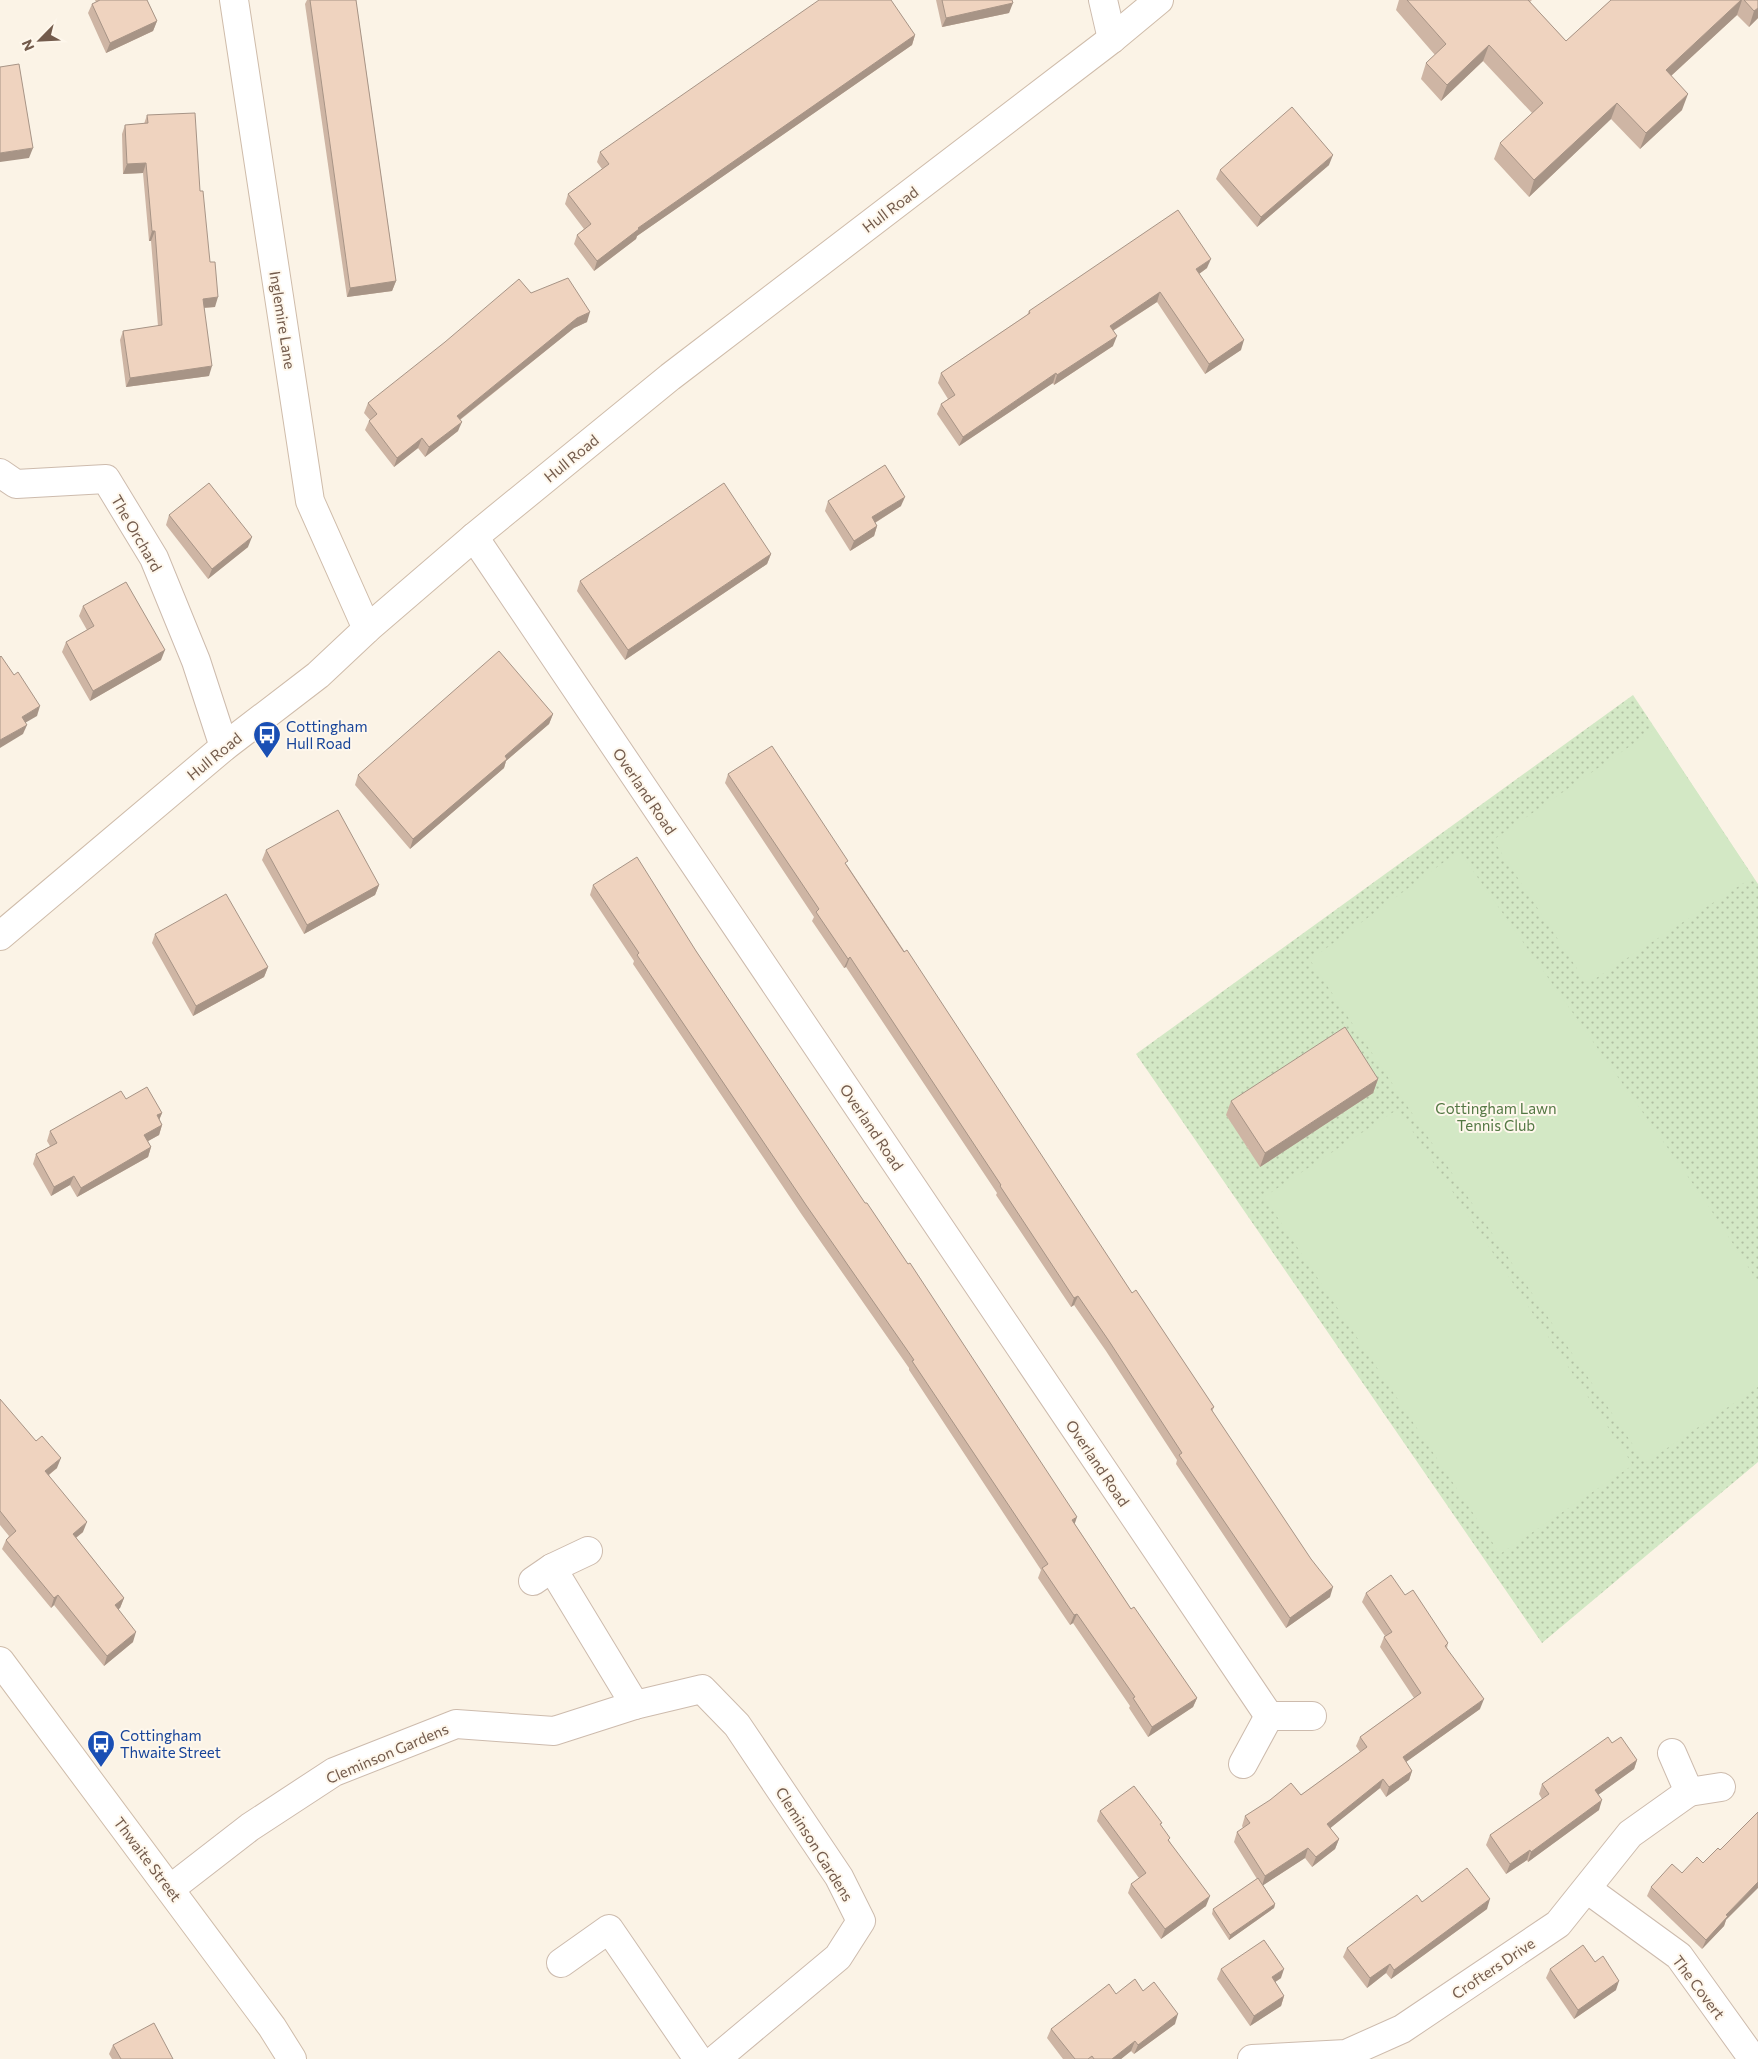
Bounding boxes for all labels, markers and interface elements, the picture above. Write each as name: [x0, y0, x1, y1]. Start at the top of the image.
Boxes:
north arrow: [15, 15, 65, 65]
text: N: [18, 37, 38, 54]
street label: Hull Road: [859, 182, 921, 236]
street label: Inglemire Lane: [266, 270, 300, 370]
street label: Hull Road: [540, 431, 602, 485]
street label: The Orchard: [108, 492, 166, 574]
place label: Cottingham Hull Road: [286, 717, 368, 752]
bus stop icon: Cottingham Hull Road: [252, 720, 282, 759]
street label: Hull Road: [183, 729, 245, 783]
street label: Overland Road: [609, 744, 681, 838]
street label: Overland Road: [836, 1080, 908, 1174]
park label: Cottingham Lawn Tennis Club: [1435, 1099, 1557, 1134]
street label: Overland Road: [1062, 1416, 1134, 1510]
street label: Cleminson Gardens: [323, 1719, 451, 1787]
place label: Cottingham Thwaite Street: [120, 1726, 221, 1761]
bus stop icon: Cottingham Thwaite Street: [86, 1729, 116, 1768]
street label: Cleminson Gardens: [773, 1784, 858, 1905]
street label: Thwaite Street: [110, 1813, 186, 1905]
street label: Crofters Drive: [1448, 1934, 1538, 2002]
street label: The Covert: [1669, 1951, 1729, 2023]

